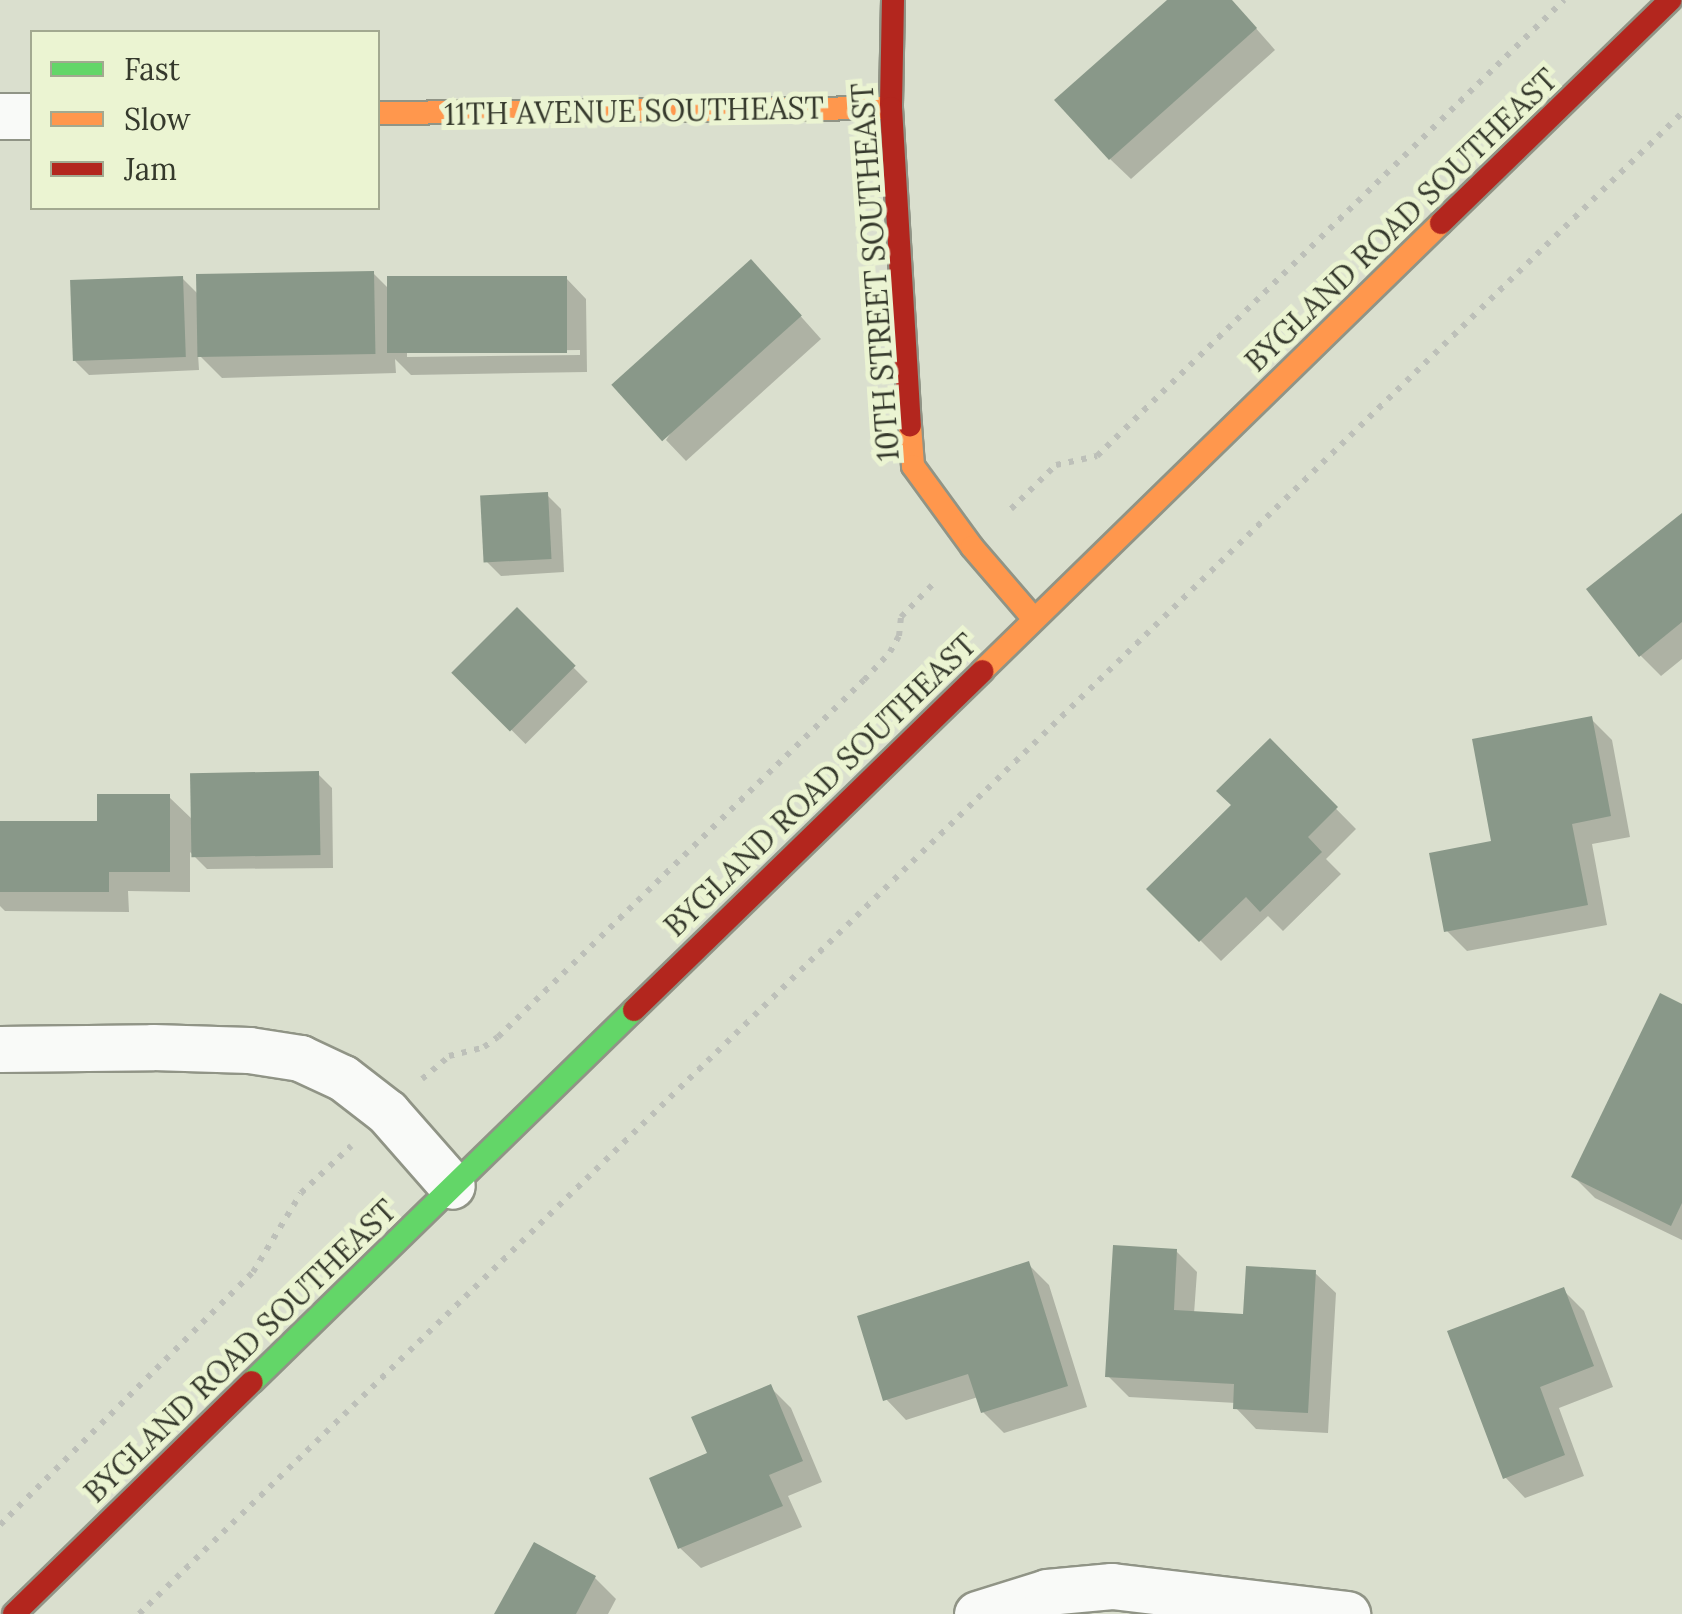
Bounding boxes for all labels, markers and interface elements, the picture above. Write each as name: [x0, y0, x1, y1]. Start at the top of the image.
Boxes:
legend: [30, 30, 380, 210]
text: Fast: [124, 50, 180, 88]
street label: BYGLAND ROAD SOUTHEAST: [1237, 61, 1565, 379]
street label: 10TH STREET SOUTHEAST: [844, 82, 906, 462]
street label: 11TH AVENUE SOUTHEAST: [444, 90, 824, 132]
text: Slow: [124, 100, 190, 138]
text: Jam: [124, 150, 177, 188]
street label: BYGLAND ROAD SOUTHEAST: [656, 626, 984, 944]
street label: BYGLAND ROAD SOUTHEAST: [76, 1192, 404, 1510]

